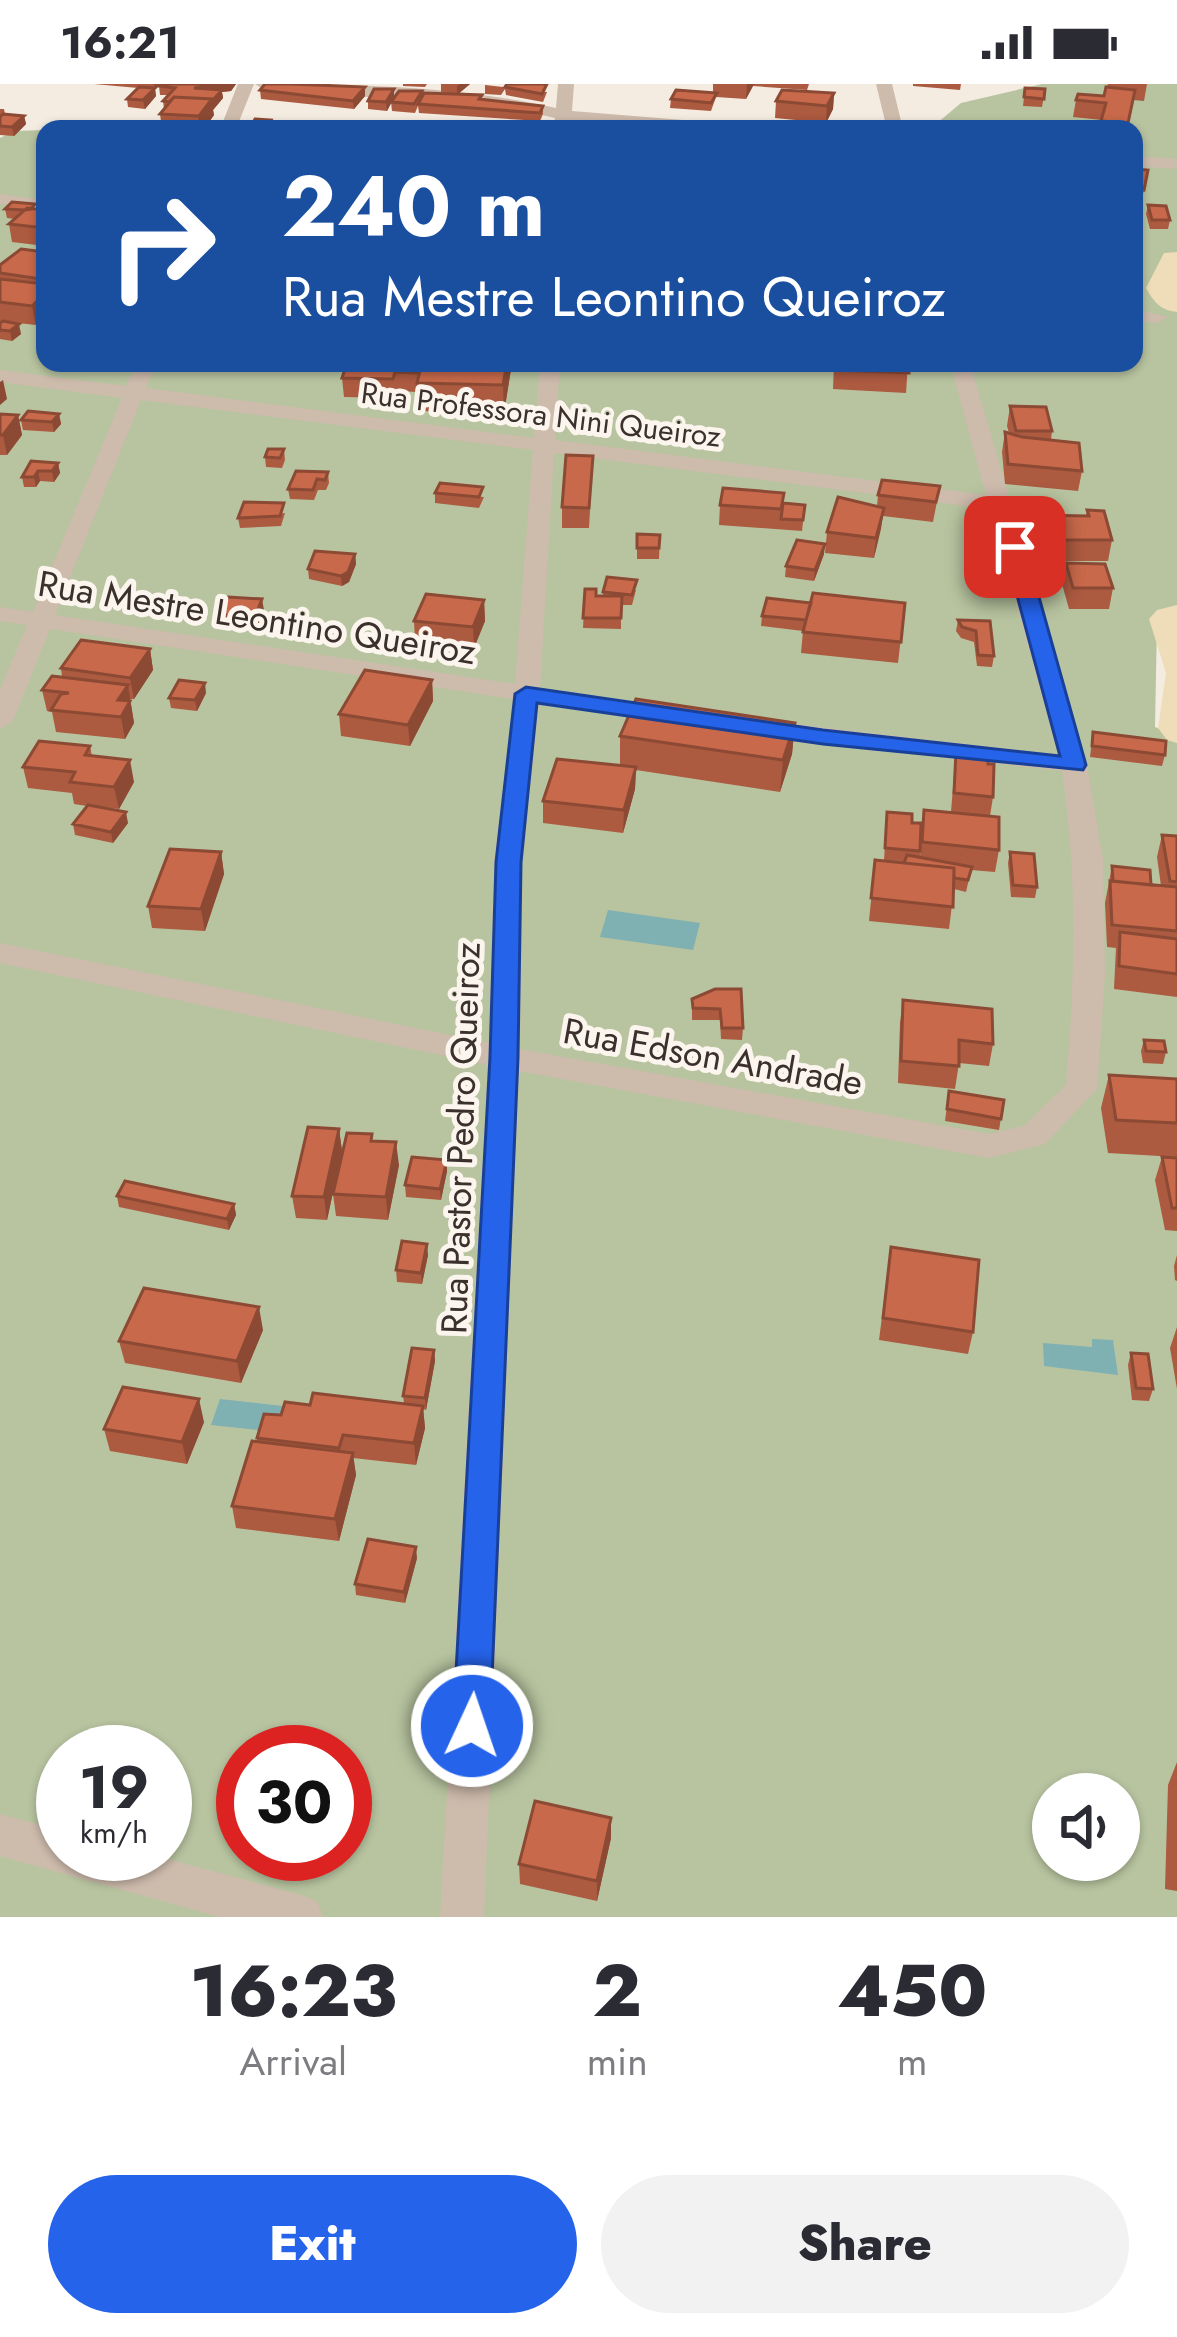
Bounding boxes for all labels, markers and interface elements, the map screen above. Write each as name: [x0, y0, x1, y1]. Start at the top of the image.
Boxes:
text: 16:21: [60, 10, 180, 75]
text: 240 m: [282, 146, 545, 268]
icon: right: [84, 168, 240, 324]
text: Rua Mestre Leontino Queiroz: [282, 258, 946, 336]
street label: Rua Professora Nini Queiroz: [359, 371, 724, 458]
pin: [964, 496, 1066, 598]
icon: arrive: [982, 514, 1048, 580]
street label: Rua Mestre Leontino Queiroz: [34, 557, 480, 677]
street label: Rua Pastor Pedro Queiroz: [427, 941, 493, 1335]
street label: Rua Edson Andrade: [559, 1004, 867, 1108]
position arrow: [409, 1663, 535, 1789]
speed limit sign: 30: [216, 1725, 372, 1881]
text: 19: [79, 1744, 149, 1831]
map controls: [1032, 1773, 1140, 1881]
button: sound: [1032, 1773, 1140, 1881]
text: km/h: [80, 1811, 148, 1854]
text: 16:23: [190, 1939, 397, 2043]
text: 2: [593, 1939, 642, 2043]
text: 450: [837, 1939, 987, 2043]
text: Arrival: [240, 2033, 347, 2090]
text: min: [587, 2033, 648, 2090]
text: m: [897, 2033, 928, 2090]
button: Exit: [48, 2175, 577, 2313]
button: Share: [601, 2175, 1129, 2313]

